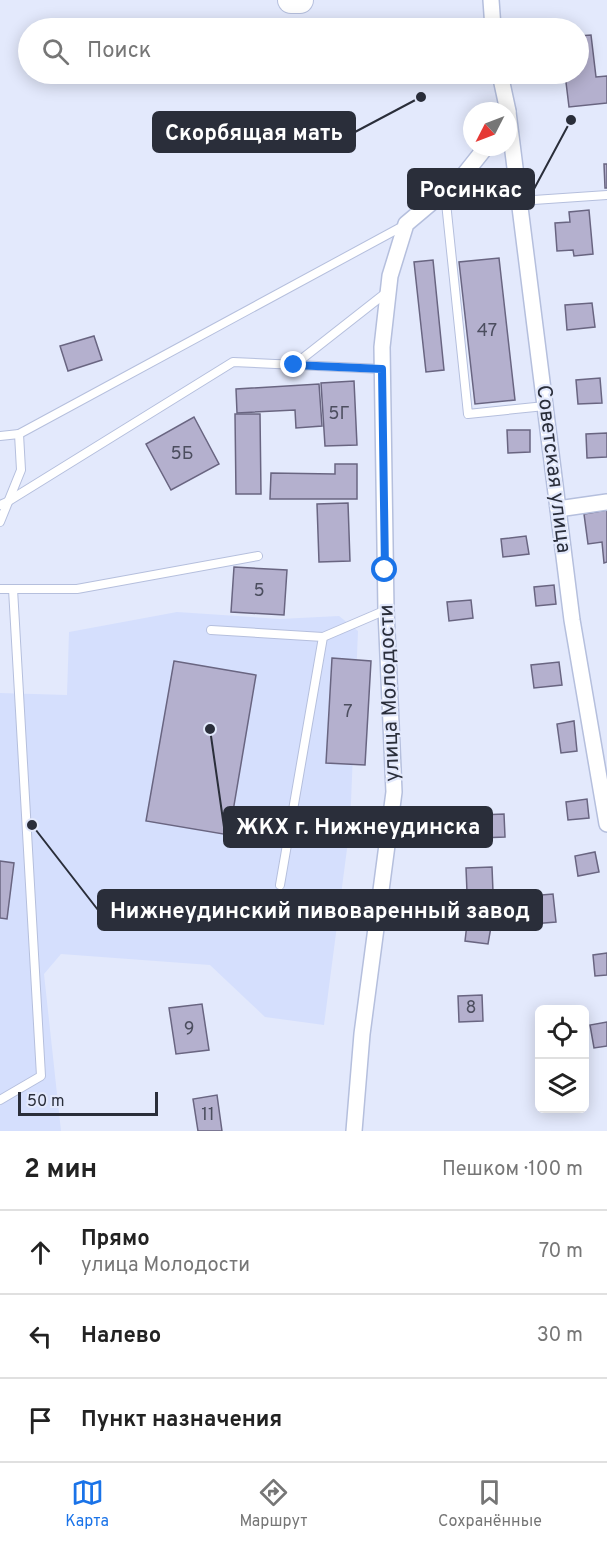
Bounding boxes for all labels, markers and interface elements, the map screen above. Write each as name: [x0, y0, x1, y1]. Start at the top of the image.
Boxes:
search box: [18, 18, 589, 84]
icon: search: [39, 35, 72, 68]
text: Поиск: [87, 38, 151, 65]
north arrow: [463, 102, 517, 156]
callout: Скорбящая мать: [153, 112, 355, 152]
text: Скорбящая мать: [165, 121, 343, 148]
callout: Росинкас: [408, 169, 534, 209]
text: Росинкас: [420, 178, 522, 205]
house number: 47: [477, 320, 497, 343]
route end: [280, 351, 306, 377]
street label: Советская улица: [529, 383, 577, 555]
house number: 5Г: [328, 403, 350, 426]
house number: 5Б: [171, 443, 194, 466]
route start: [371, 556, 397, 582]
house number: 5: [253, 580, 265, 603]
street label: улица Молодости: [373, 604, 407, 782]
house number: 7: [343, 701, 353, 724]
callout: ЖКХ г. Нижнеудинска: [224, 807, 492, 847]
text: ЖКХ г. Нижнеудинска: [236, 815, 480, 842]
callout: Нижнеудинский пивоваренный завод: [98, 890, 542, 930]
text: Нижнеудинский пивоваренный завод: [110, 899, 530, 926]
house number: 8: [466, 997, 477, 1020]
map controls: [535, 1005, 589, 1113]
button: locate: [535, 1005, 589, 1059]
house number: 9: [184, 1018, 194, 1041]
button: layers: [535, 1059, 589, 1113]
scale bar: [18, 1089, 158, 1116]
text: 50 m: [27, 1092, 65, 1112]
house number: 11: [201, 1104, 215, 1127]
text: 2 мин: [24, 1154, 97, 1187]
text: Пешком · 100 m: [442, 1157, 583, 1183]
text: Прямо: [81, 1226, 150, 1253]
icon: ahead: [24, 1236, 57, 1269]
text: 70 m: [539, 1239, 583, 1265]
text: улица Молодости: [81, 1253, 250, 1279]
icon: left: [24, 1320, 57, 1353]
text: Налево: [81, 1323, 161, 1350]
text: 30 m: [537, 1323, 583, 1349]
icon: arrive: [24, 1404, 57, 1437]
text: Пункт назначения: [81, 1407, 282, 1434]
tab: Карта: [65, 1476, 109, 1532]
tab: Маршрут: [239, 1476, 308, 1532]
tab: Сохранённые: [438, 1476, 542, 1532]

